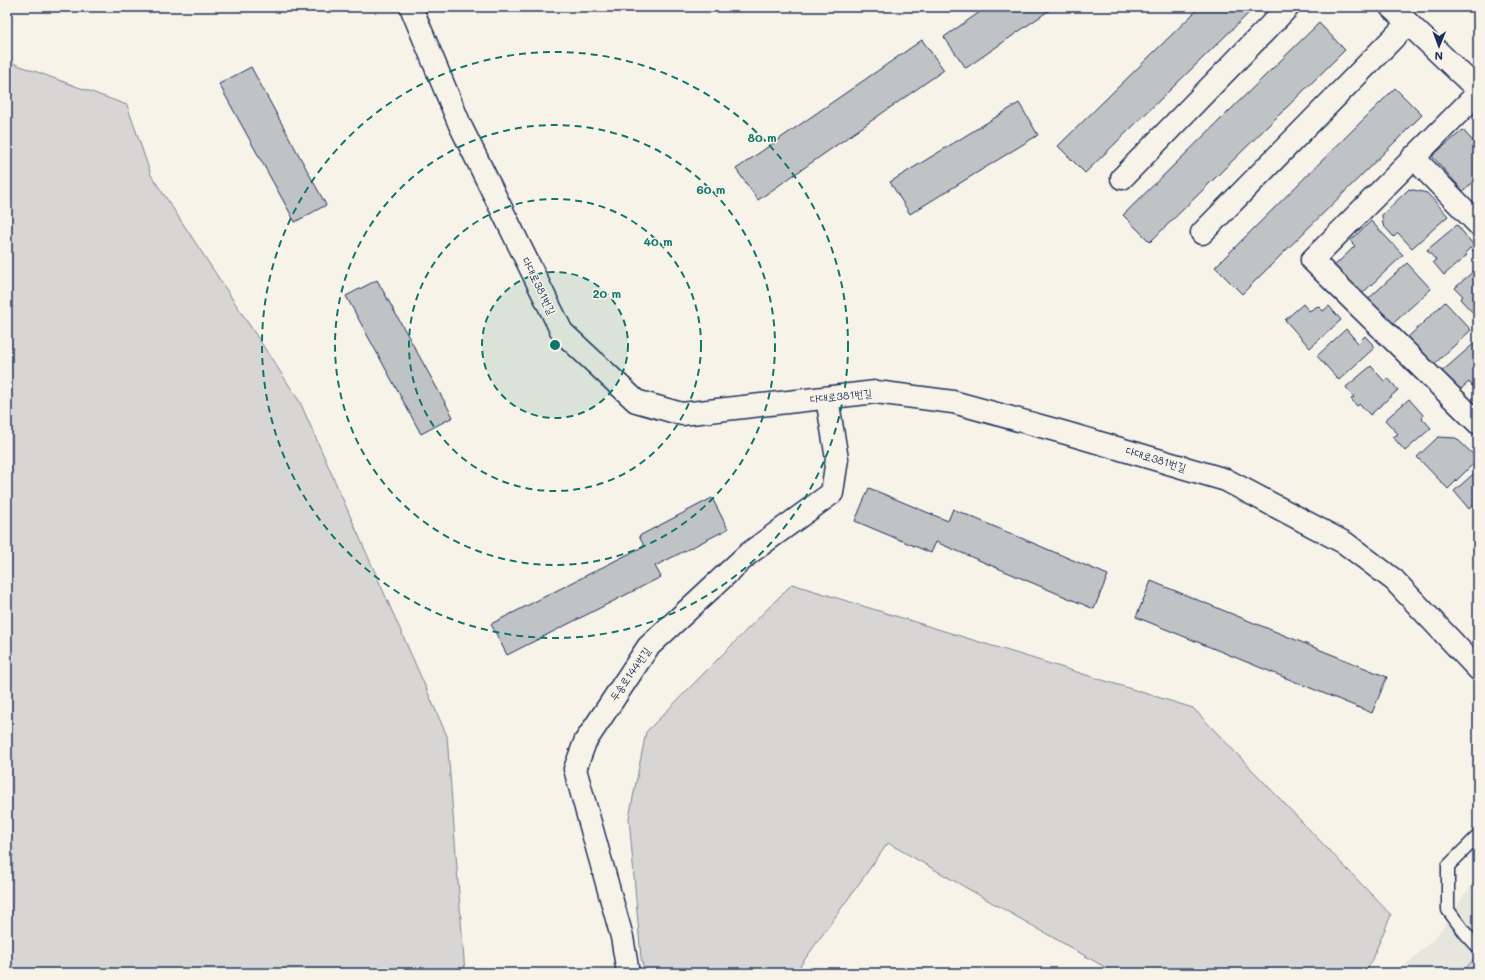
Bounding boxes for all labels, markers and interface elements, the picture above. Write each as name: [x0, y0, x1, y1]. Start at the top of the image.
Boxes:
north arrow: [1419, 26, 1459, 66]
text: N: [1435, 49, 1443, 64]
text: 80 m: [747, 129, 777, 145]
text: 60 m: [697, 181, 725, 197]
text: 40 m: [643, 233, 673, 249]
street label: 다대로381번길: [519, 255, 560, 317]
text: 20 m: [593, 285, 621, 301]
centre of rings: [548, 338, 562, 352]
street label: 다대로381번길: [809, 385, 873, 406]
street label: 다대로381번길: [1124, 442, 1188, 475]
street label: 두송로144번길: [606, 644, 654, 703]

